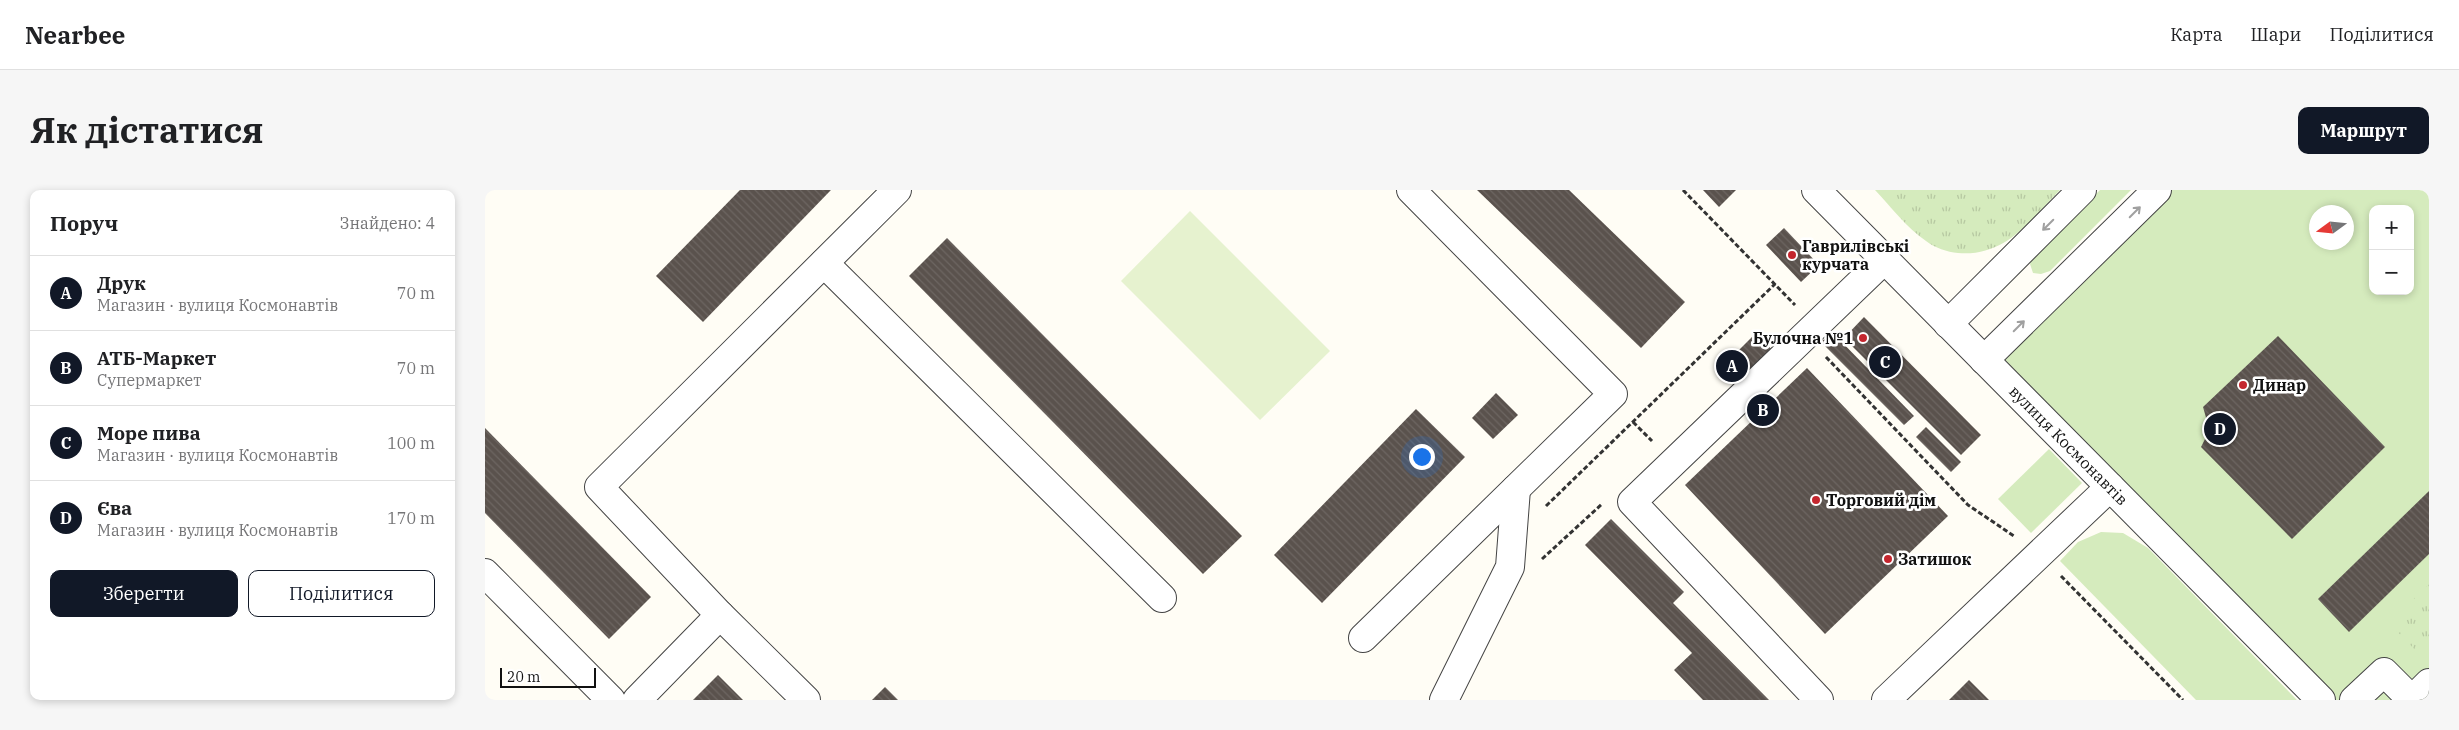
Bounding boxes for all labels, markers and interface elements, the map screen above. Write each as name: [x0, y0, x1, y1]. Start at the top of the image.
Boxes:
text: Nearbee: [25, 19, 125, 51]
text: Карта: [2170, 23, 2223, 46]
text: Шари: [2251, 23, 2301, 46]
text: Поділитися: [2329, 23, 2434, 46]
text: Як дістатися: [30, 107, 264, 153]
button: Маршрут: [2298, 107, 2429, 154]
north arrow: [2309, 205, 2354, 250]
map controls: [2369, 205, 2414, 295]
button: +: [2369, 205, 2414, 250]
one-way arrow: [2129, 206, 2141, 218]
text: Поруч: [50, 209, 118, 237]
text: Знайдено: 4: [340, 213, 435, 233]
one-way arrow: [2042, 218, 2054, 230]
place label: Гаврилівські курчата: [1802, 236, 1909, 274]
marker: Гаврилівські курчата: [1786, 249, 1798, 261]
button: −: [2369, 250, 2414, 295]
text: Друк: [97, 271, 146, 295]
text: A: [60, 283, 72, 303]
text: 70 m: [397, 283, 435, 303]
text: Магазин · вулиця Космонавтів: [97, 295, 338, 315]
one-way arrow: [2013, 320, 2025, 332]
place label: Булочна №1: [1753, 328, 1853, 348]
marker: Булочна №1: [1857, 332, 1869, 344]
pin: C: [1869, 343, 1901, 381]
text: АТБ-Маркет: [97, 346, 216, 370]
pin: A: [1716, 347, 1748, 385]
text: B: [60, 358, 72, 378]
text: 70 m: [397, 358, 435, 378]
text: Супермаркет: [97, 370, 202, 390]
place label: Динар: [2253, 375, 2306, 395]
marker: Динар: [2237, 379, 2249, 391]
street label: вулиця Космонавтів: [2005, 381, 2132, 509]
pin: B: [1747, 391, 1779, 429]
pin: D: [2204, 410, 2236, 448]
text: Море пива: [97, 421, 201, 445]
text: C: [61, 433, 71, 453]
text: 100 m: [387, 433, 435, 453]
your location: [1409, 444, 1435, 470]
text: Магазин · вулиця Космонавтів: [97, 445, 338, 465]
place label: Торговий дім: [1826, 490, 1936, 510]
marker: Торговий дім: [1810, 494, 1822, 506]
text: Єва: [97, 496, 132, 520]
text: D: [60, 508, 72, 528]
text: 170 m: [387, 508, 435, 528]
text: Магазин · вулиця Космонавтів: [97, 520, 338, 540]
place label: Затишок: [1898, 549, 1972, 569]
marker: Затишок: [1882, 553, 1894, 565]
button: Зберегти: [50, 570, 238, 617]
button: Поділитися: [248, 570, 435, 617]
scale bar: [500, 665, 596, 688]
text: 20 m: [507, 668, 540, 686]

